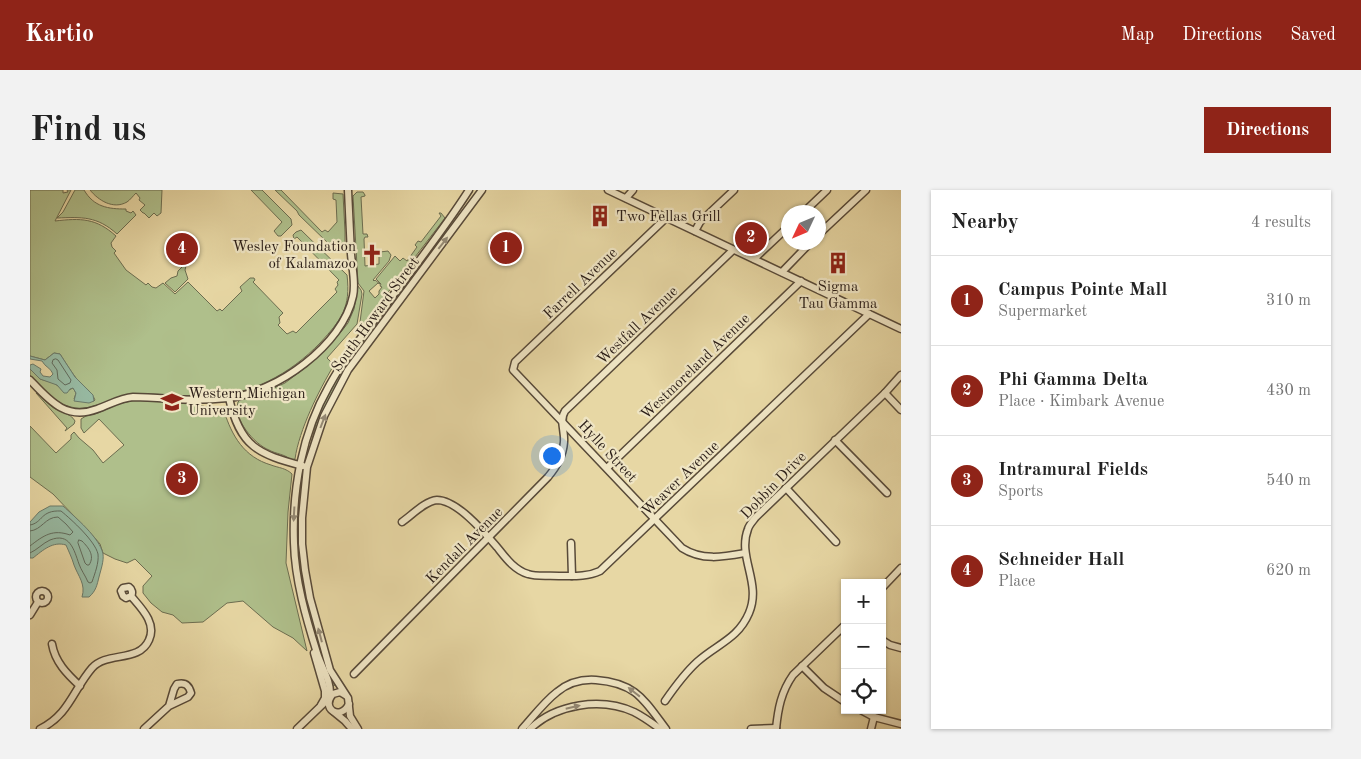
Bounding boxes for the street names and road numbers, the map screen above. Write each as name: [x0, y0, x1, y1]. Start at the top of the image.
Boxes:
street label: Farrell Avenue: [541, 245, 621, 323]
street label: South Howard Street: [330, 255, 423, 375]
street label: Westfall Avenue: [595, 284, 681, 368]
street label: Westmoreland Avenue: [639, 311, 753, 423]
street label: Hylle Street: [575, 418, 639, 486]
street label: Weaver Avenue: [640, 439, 722, 519]
street label: Dobbin Drive: [739, 450, 810, 523]
street label: Kendall Avenue: [424, 505, 506, 587]

